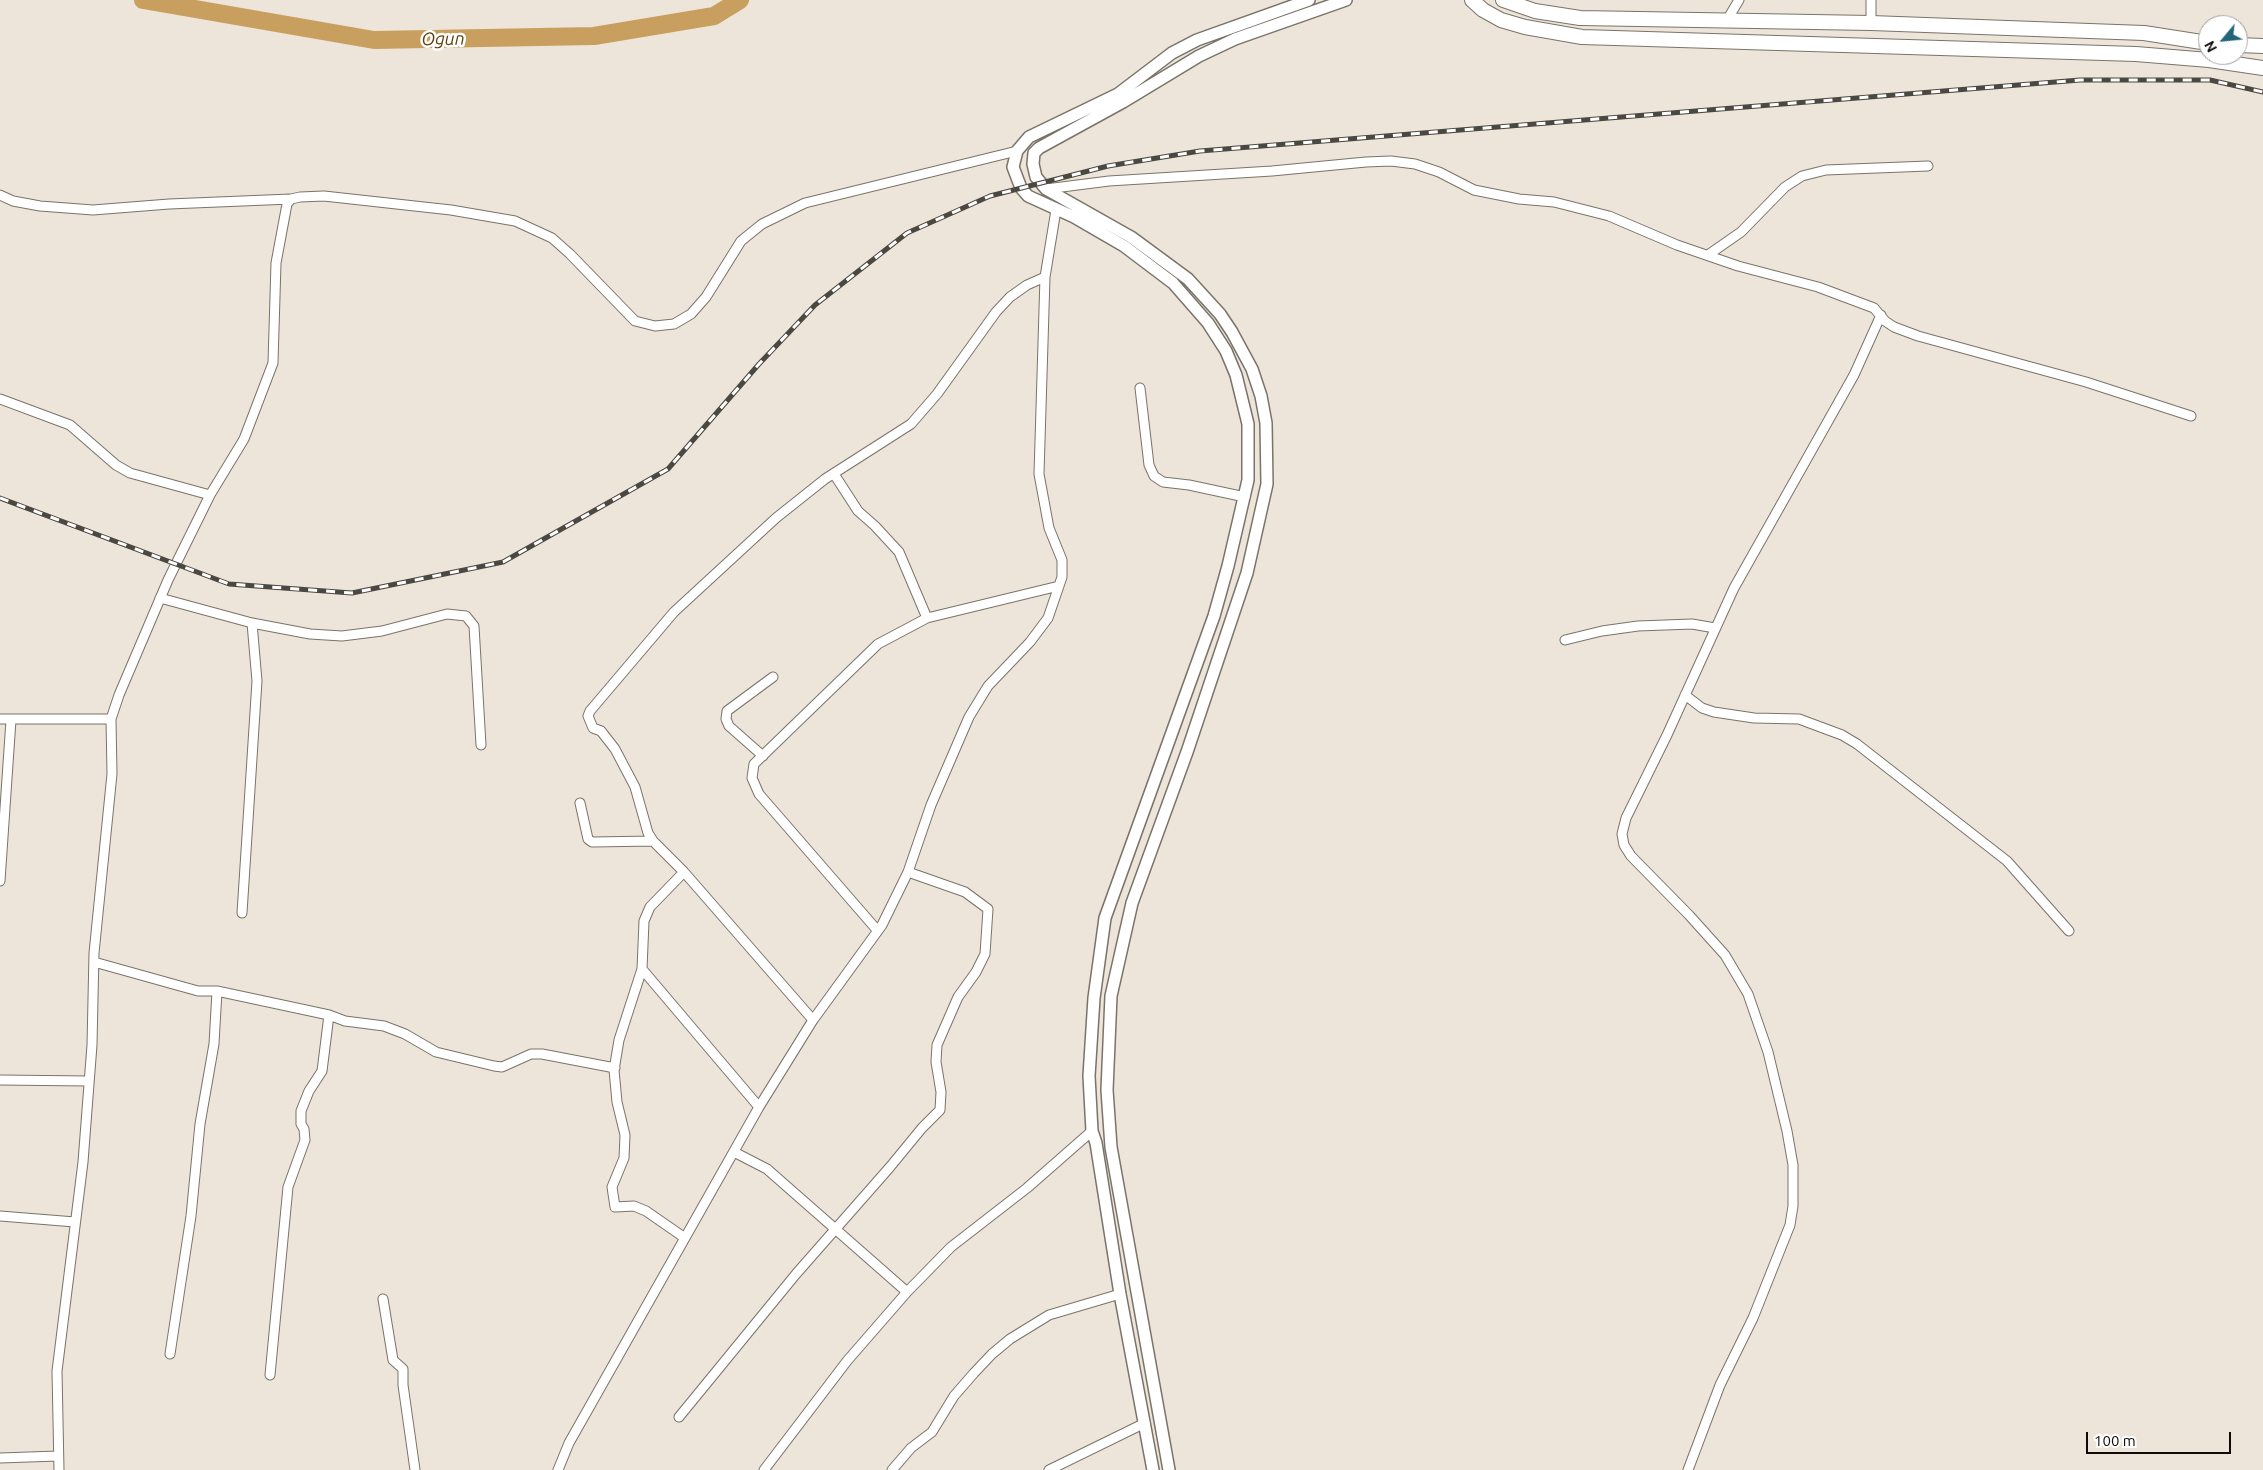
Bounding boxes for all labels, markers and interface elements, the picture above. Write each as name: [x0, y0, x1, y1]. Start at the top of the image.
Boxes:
north arrow: [2198, 15, 2248, 65]
water label: Ogun: [421, 28, 465, 50]
text: N: [2201, 38, 2220, 55]
scale bar: [2088, 1422, 2233, 1454]
text: 100 m: [2094, 1432, 2136, 1449]

